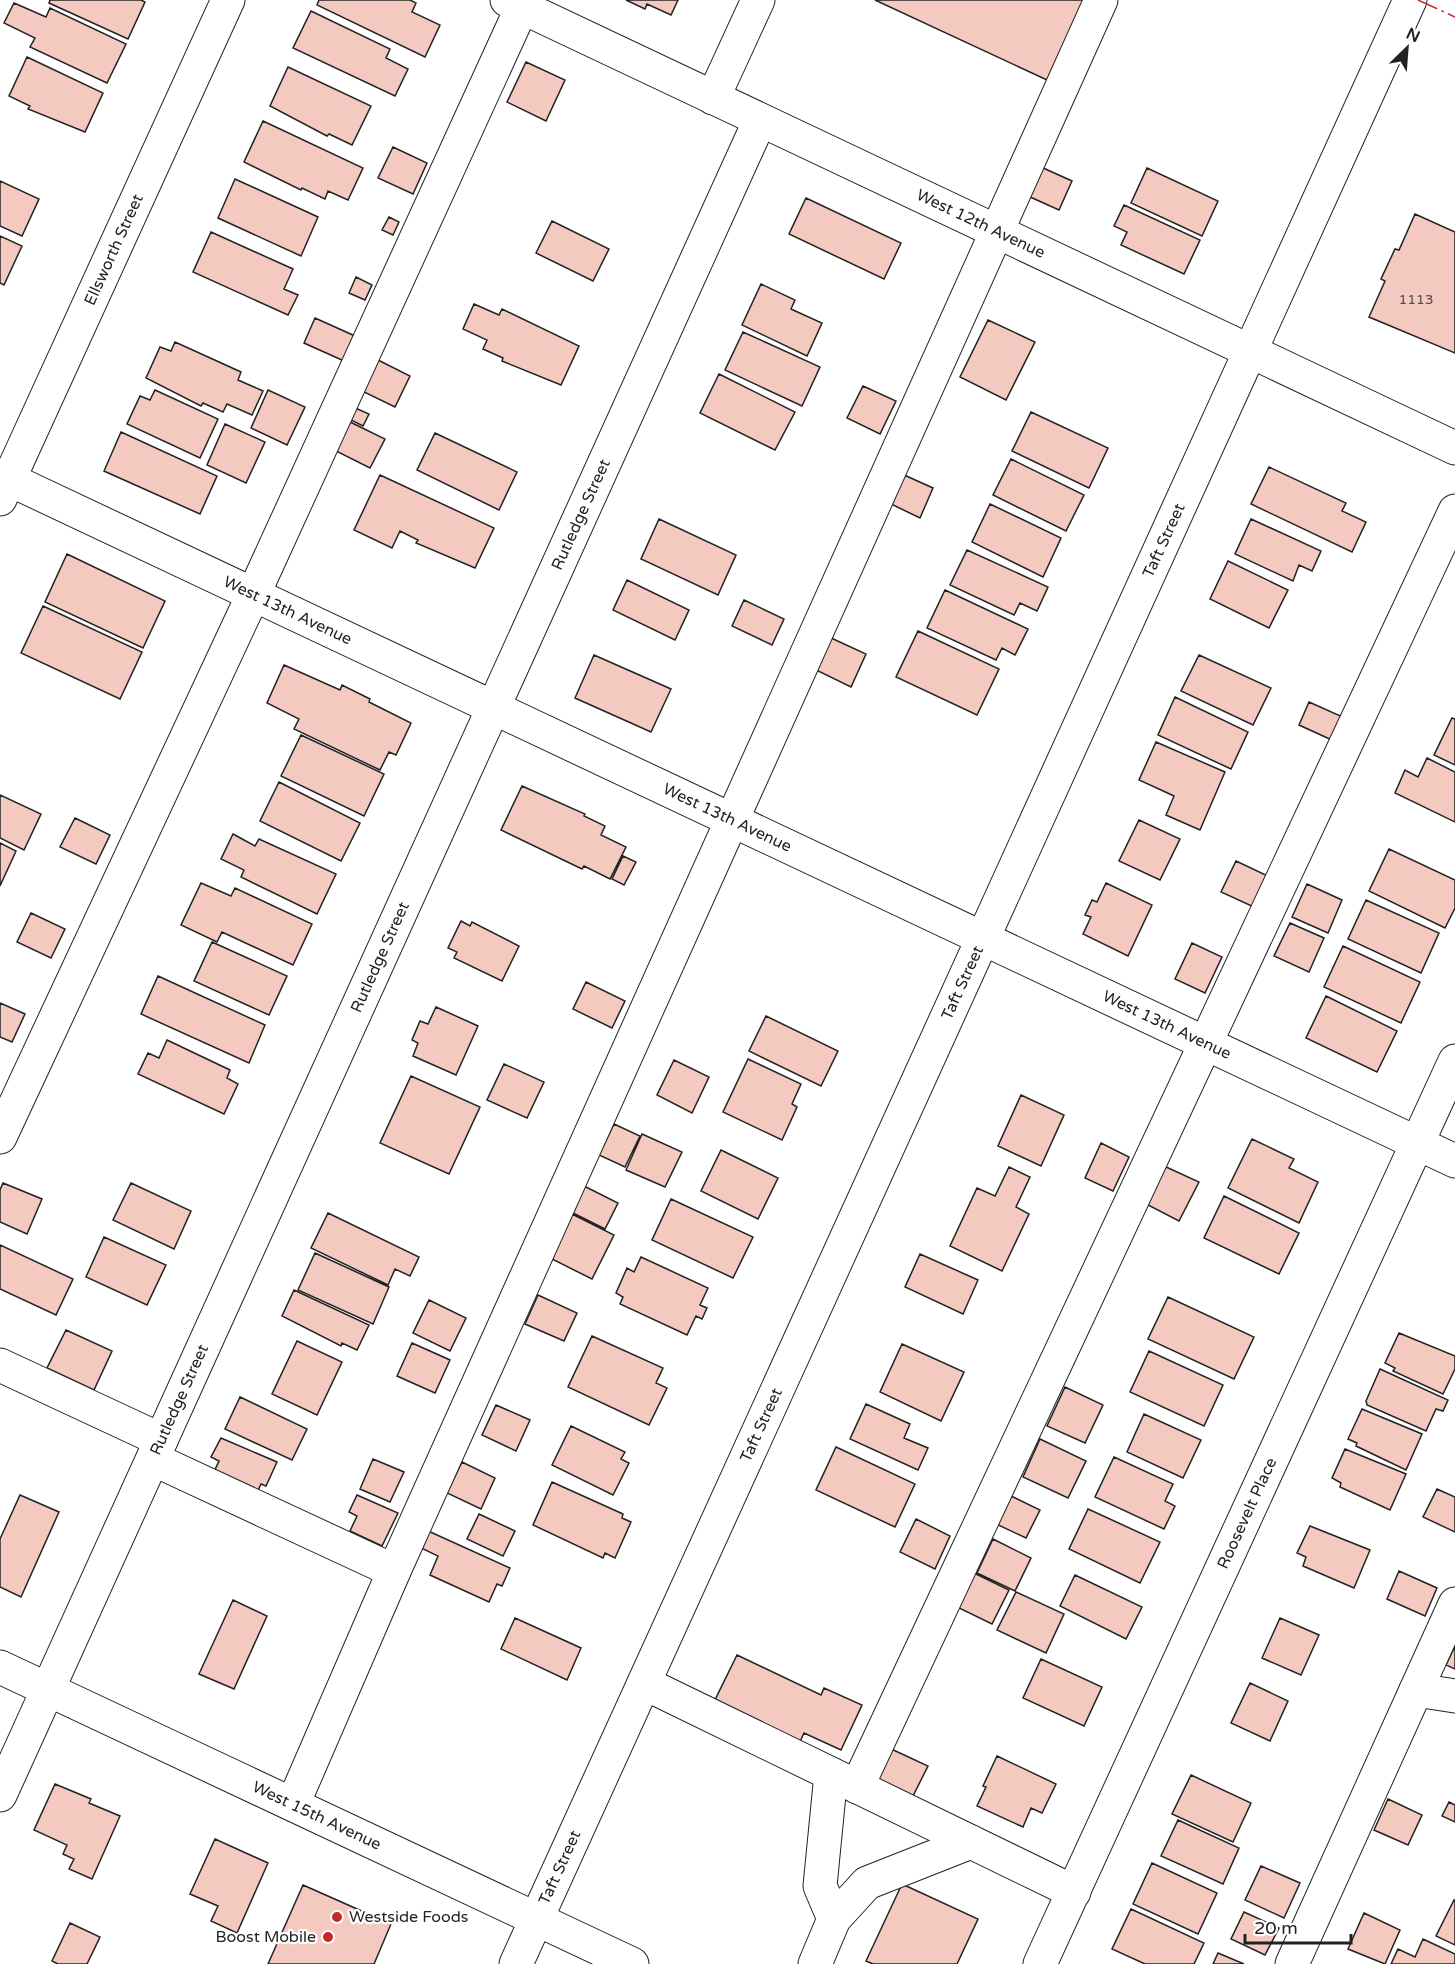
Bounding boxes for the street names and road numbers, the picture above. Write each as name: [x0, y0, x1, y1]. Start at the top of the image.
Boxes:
street label: West 12th Avenue: [913, 185, 1048, 263]
street label: Ellsworth Street: [80, 191, 148, 309]
street label: Rutledge Street: [547, 456, 615, 573]
street label: Taft Street: [1138, 500, 1189, 581]
street label: West 13th Avenue: [220, 572, 355, 649]
street label: West 13th Avenue: [660, 779, 795, 857]
street label: Rutledge Street: [346, 899, 414, 1016]
street label: Taft Street: [937, 943, 988, 1023]
street label: West 13th Avenue: [1099, 986, 1234, 1064]
street label: Rutledge Street: [146, 1341, 213, 1458]
street label: Taft Street: [736, 1385, 787, 1465]
street label: Roosevelt Place: [1213, 1454, 1281, 1572]
street label: West 15th Avenue: [249, 1777, 384, 1855]
street label: Taft Street: [534, 1827, 585, 1908]

